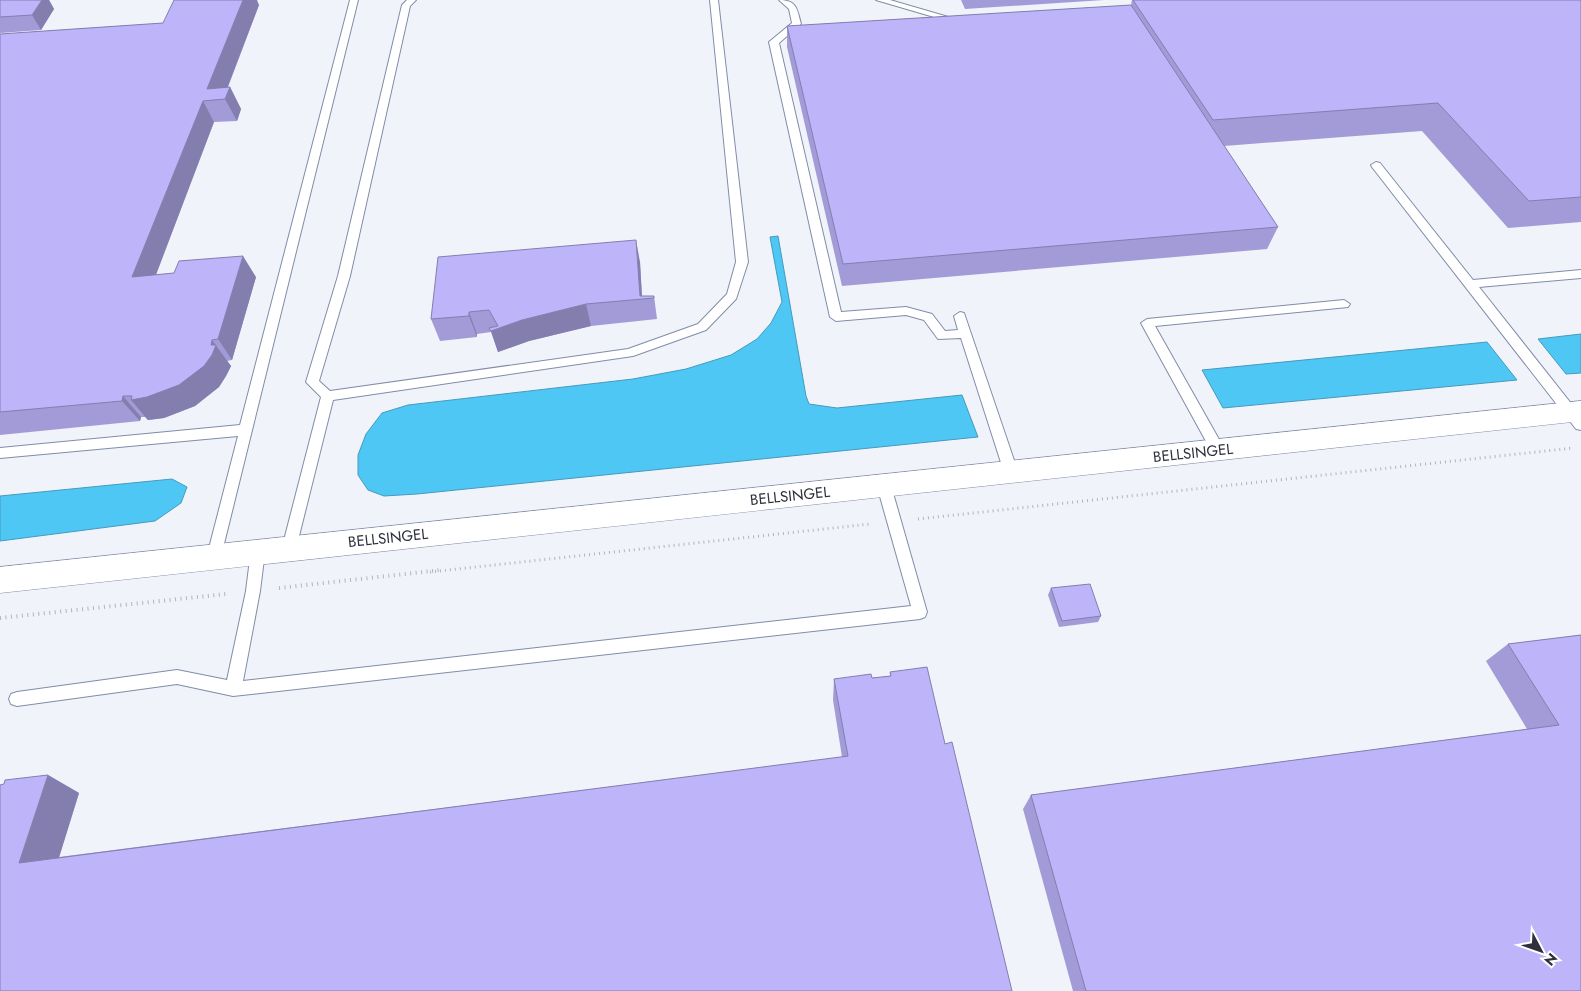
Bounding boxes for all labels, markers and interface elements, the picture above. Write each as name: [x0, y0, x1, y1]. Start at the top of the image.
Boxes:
street label: BELLSINGEL: [1152, 438, 1234, 468]
street label: BELLSINGEL: [749, 481, 831, 511]
street label: BELLSINGEL: [347, 523, 429, 553]
north arrow: [1516, 926, 1566, 976]
text: N: [1540, 949, 1562, 970]

